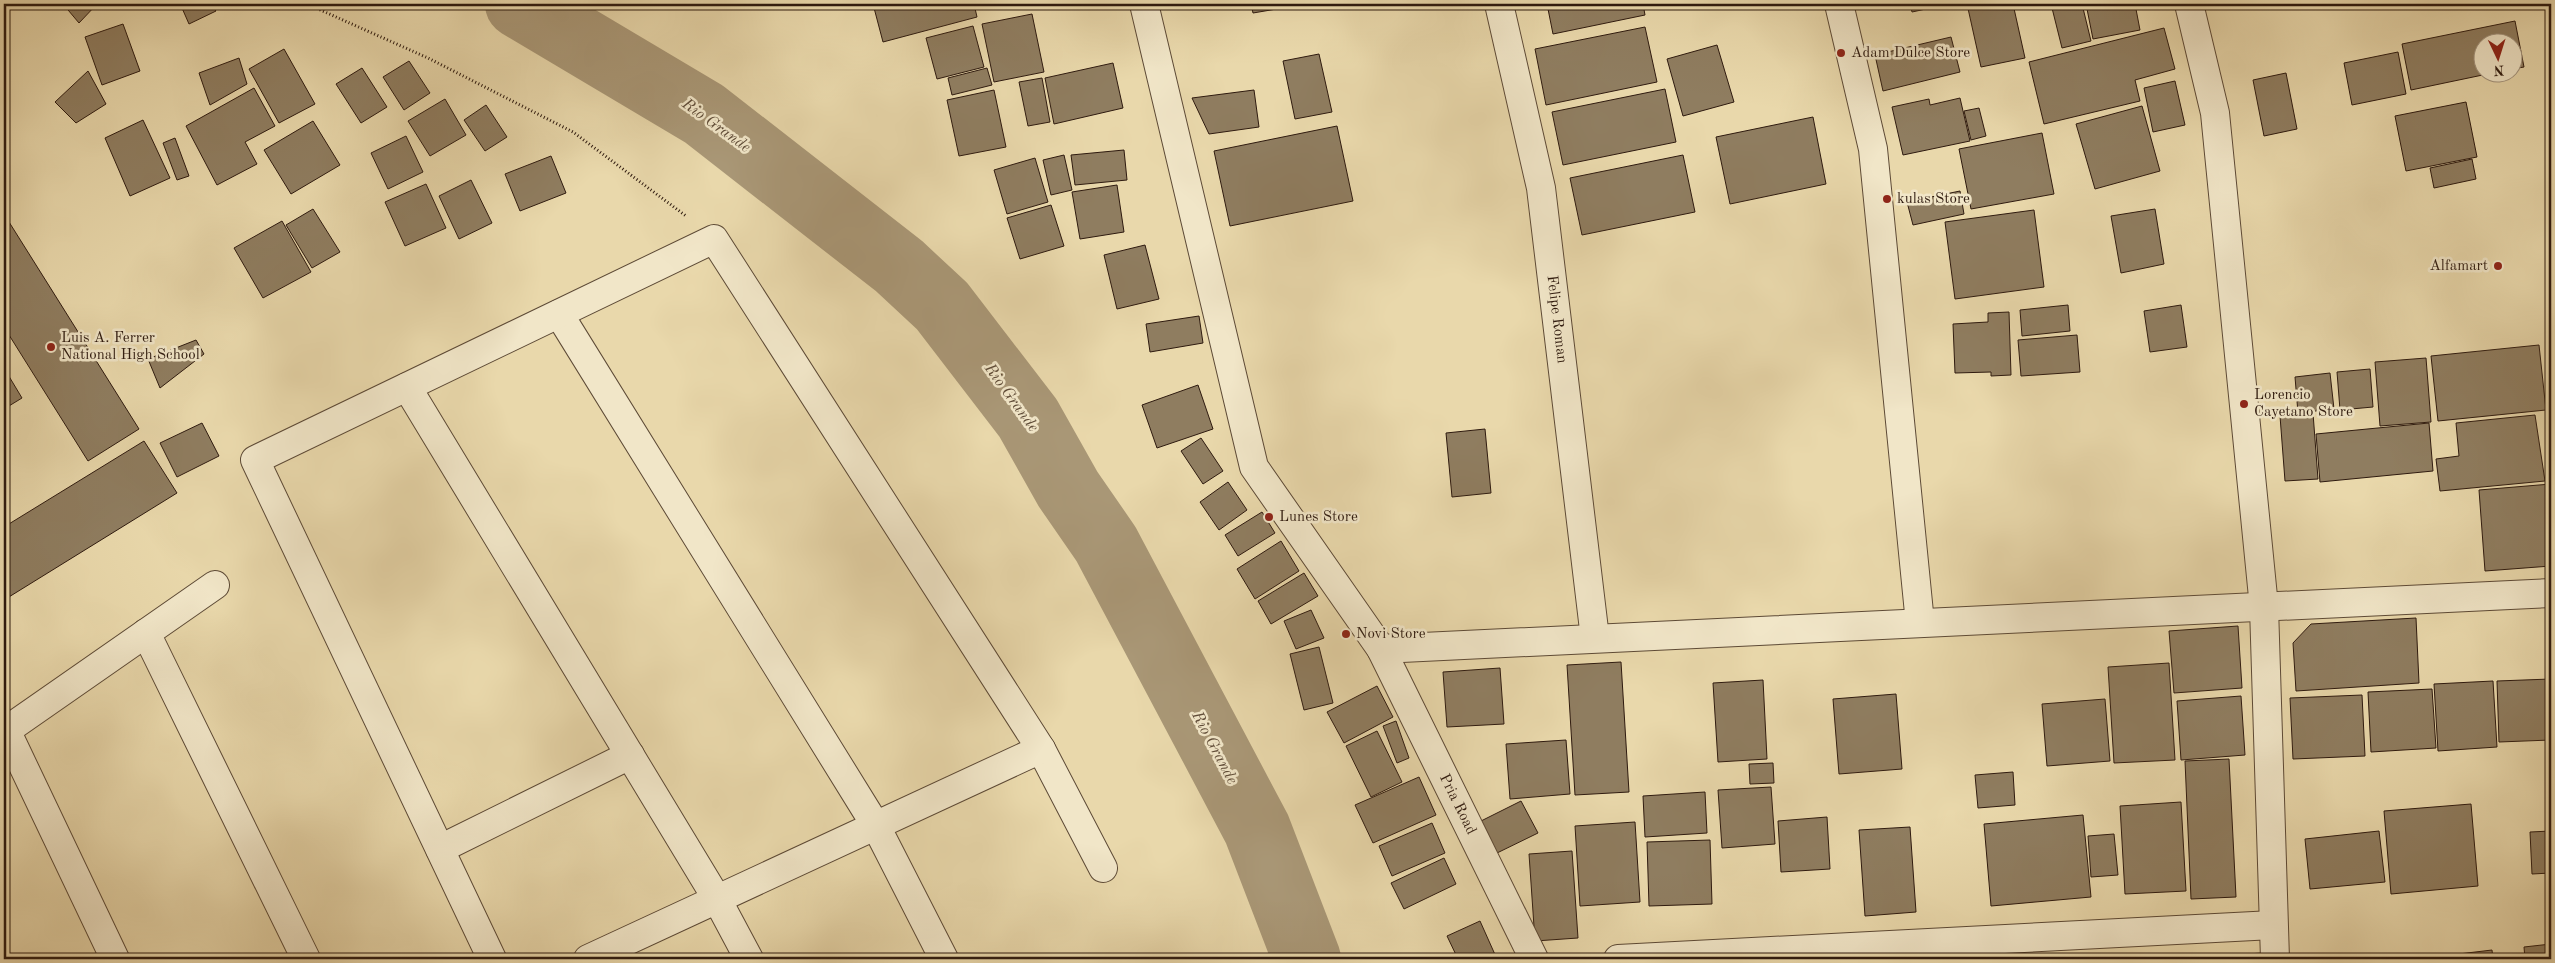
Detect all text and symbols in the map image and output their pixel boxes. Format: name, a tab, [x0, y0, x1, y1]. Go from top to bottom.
north arrow	[2472, 32, 2522, 82]
place label: Adam Dulce Store	[1851, 46, 1970, 61]
marker: Adam Dulce Store	[1835, 47, 1847, 59]
text: N	[2493, 63, 2505, 77]
water label: Rio Grande	[678, 95, 754, 156]
place label: kulas Store	[1897, 192, 1970, 207]
marker: kulas Store	[1881, 193, 1893, 205]
place label: Alfamart	[2429, 259, 2488, 274]
marker: Alfamart	[2492, 260, 2504, 272]
street label: Felipe Roman	[1544, 274, 1569, 364]
place label: Luis A. Ferrer National High School	[61, 331, 200, 363]
marker: Luis A. Ferrer National High School	[45, 341, 57, 353]
water label: Rio Grande	[980, 360, 1041, 436]
place label: Lorencio Cayetano Store	[2254, 388, 2353, 420]
marker: Lorencio Cayetano Store	[2238, 398, 2250, 410]
place label: Lunes Store	[1279, 510, 1358, 525]
marker: Lunes Store	[1263, 511, 1275, 523]
place label: Novi Store	[1356, 627, 1426, 642]
marker: Novi Store	[1340, 628, 1352, 640]
water label: Rio Grande	[1188, 708, 1240, 788]
street label: Pria Road	[1436, 772, 1479, 837]

